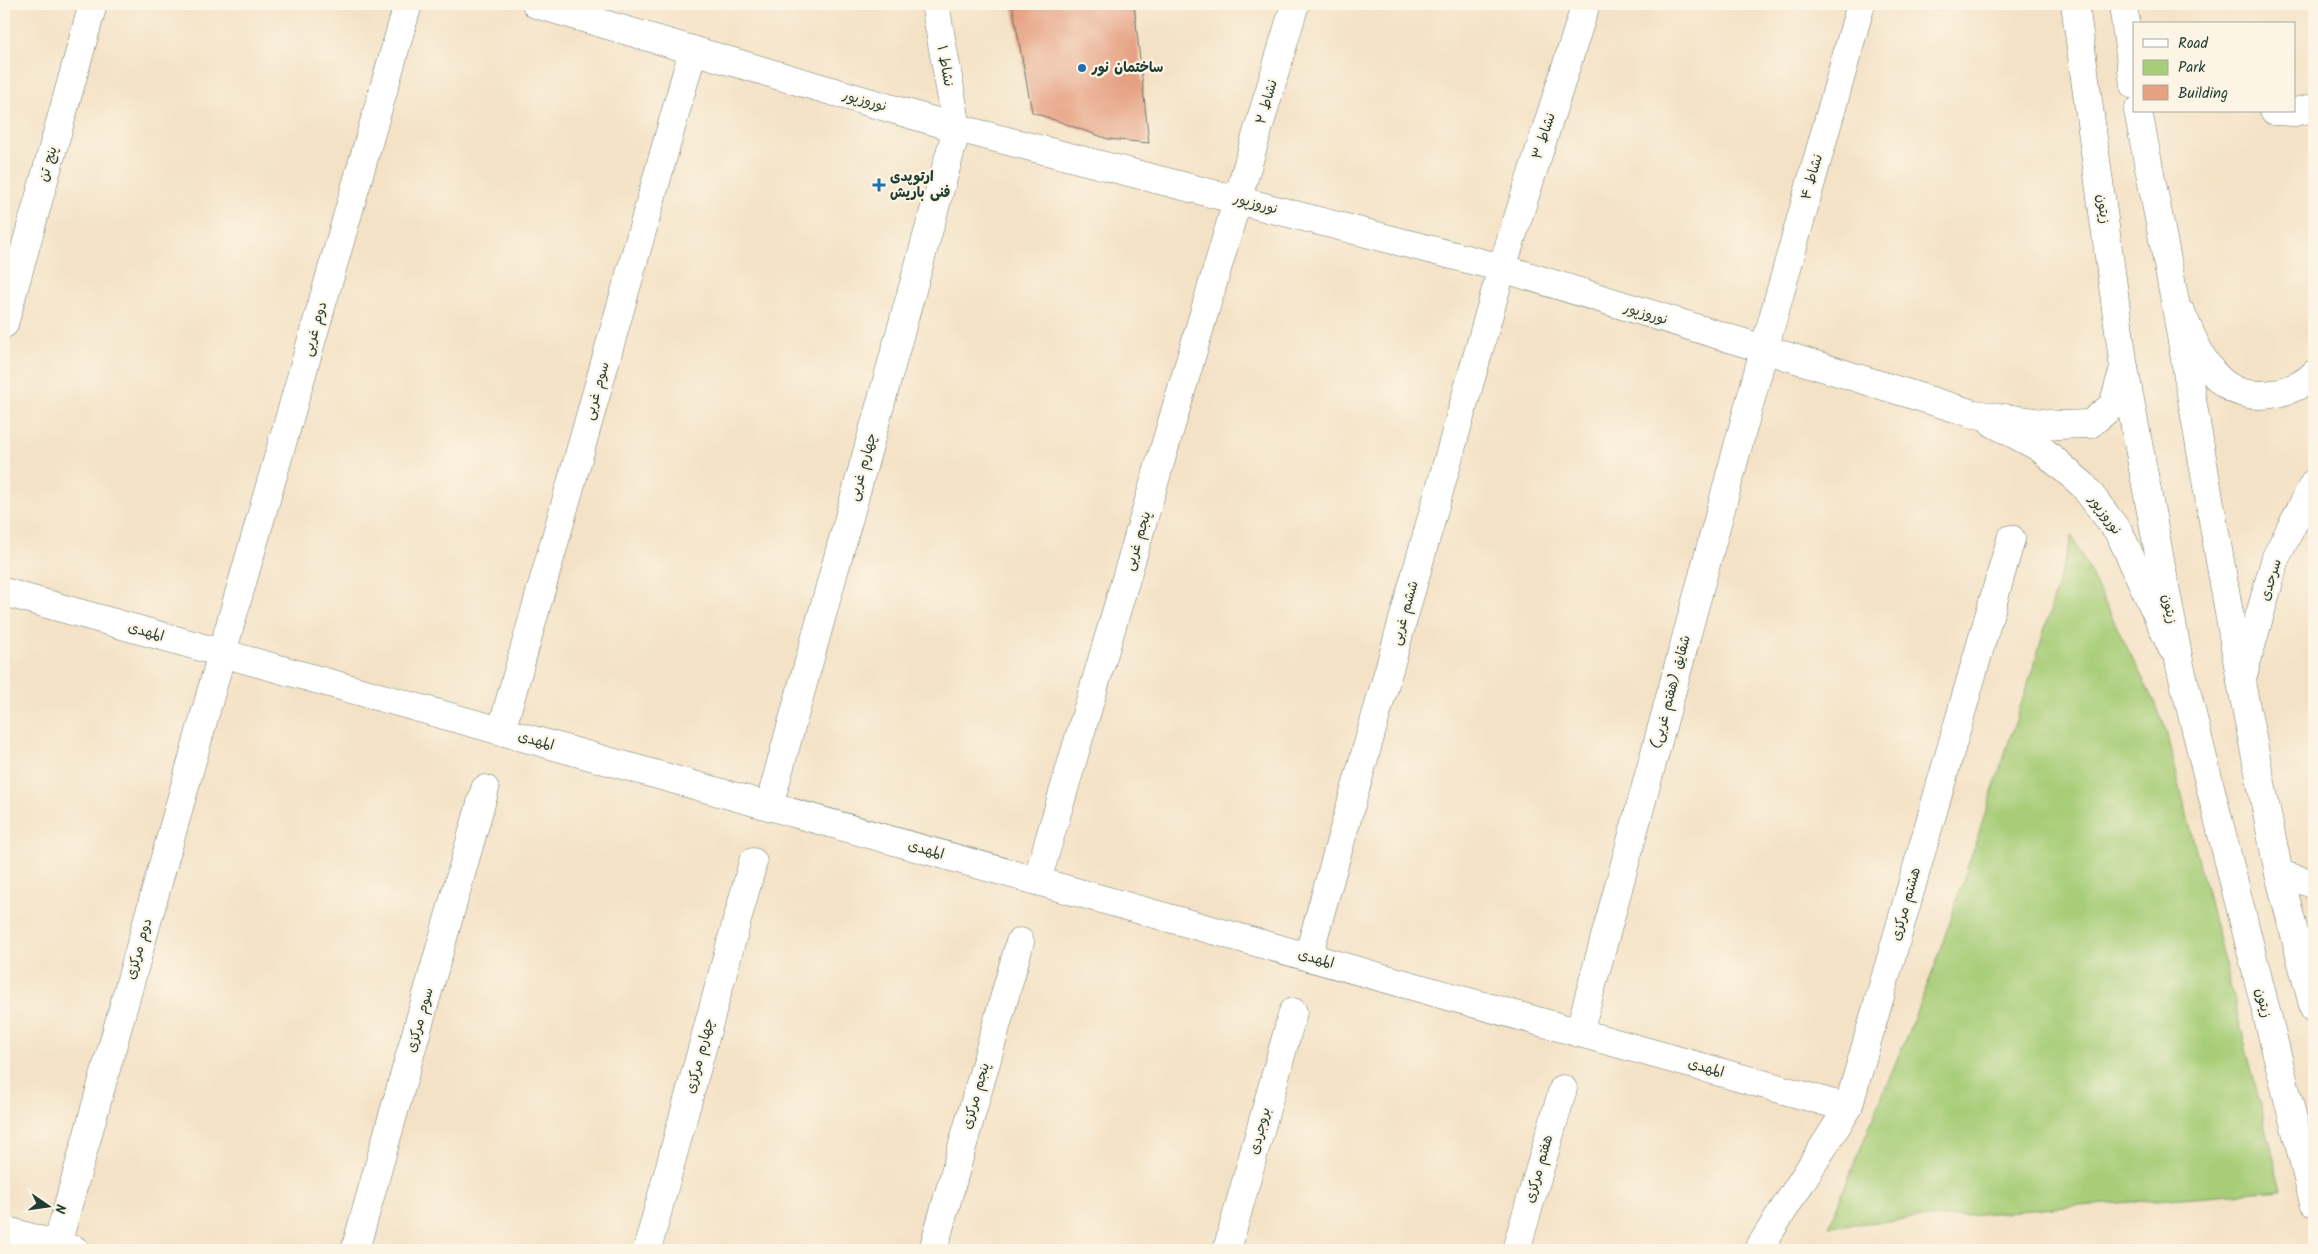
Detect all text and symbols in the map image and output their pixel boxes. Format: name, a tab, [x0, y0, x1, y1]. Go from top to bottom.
legend	[2133, 22, 2296, 112]
text: Road	[2178, 32, 2209, 56]
street label: نشاط ۱	[931, 44, 959, 88]
text: Park	[2178, 56, 2206, 80]
place label: ساختمان نور	[1091, 57, 1163, 79]
marker: ساختمان نور	[1076, 62, 1088, 74]
street label: نشاط ۲	[1250, 77, 1284, 127]
text: Building	[2178, 82, 2228, 106]
street label: نوروزپور	[839, 84, 890, 118]
street label: نشاط ۳	[1526, 110, 1562, 162]
street label: پنج تن	[32, 144, 64, 184]
street label: نشاط ۴	[1795, 152, 1829, 202]
place label: ارتوپدی فنی باریش	[890, 166, 950, 204]
marker: ارتوپدی فنی باریش	[872, 178, 886, 192]
street label: نوروزپور	[1230, 187, 1281, 221]
street label: زیتون	[2090, 193, 2116, 225]
street label: نوروزپور	[1620, 297, 1671, 331]
street label: دوم غربی	[297, 299, 333, 359]
street label: سوم غربی	[578, 359, 616, 423]
street label: چهارم غربی	[843, 430, 883, 504]
street label: نوروزپور	[2082, 489, 2127, 540]
street label: پنجم غربی	[1119, 508, 1157, 574]
street label: سرحدی	[2254, 556, 2288, 604]
street label: ششم غربی	[1385, 578, 1425, 648]
street label: زیتون	[2155, 592, 2183, 626]
street label: المهدی	[125, 616, 167, 648]
street label: شقایق (هفتم غربی)	[1645, 633, 1697, 751]
street label: المهدی	[515, 725, 557, 757]
street label: المهدی	[905, 834, 947, 866]
street label: هشتم مرکزی	[1885, 865, 1927, 943]
street label: دوم مرکزی	[120, 916, 158, 982]
street label: المهدی	[1295, 943, 1337, 975]
street label: سوم مرکزی	[400, 985, 440, 1055]
street label: زیتون	[2249, 986, 2277, 1020]
street label: چهارم مرکزی	[679, 1016, 721, 1096]
street label: المهدی	[1685, 1052, 1727, 1084]
street label: پنجم مرکزی	[956, 1060, 996, 1132]
street label: بروجردی	[1243, 1105, 1277, 1157]
street label: هفتم مرکزی	[1519, 1132, 1559, 1206]
north arrow	[22, 1182, 72, 1232]
text: N	[48, 1202, 71, 1216]

